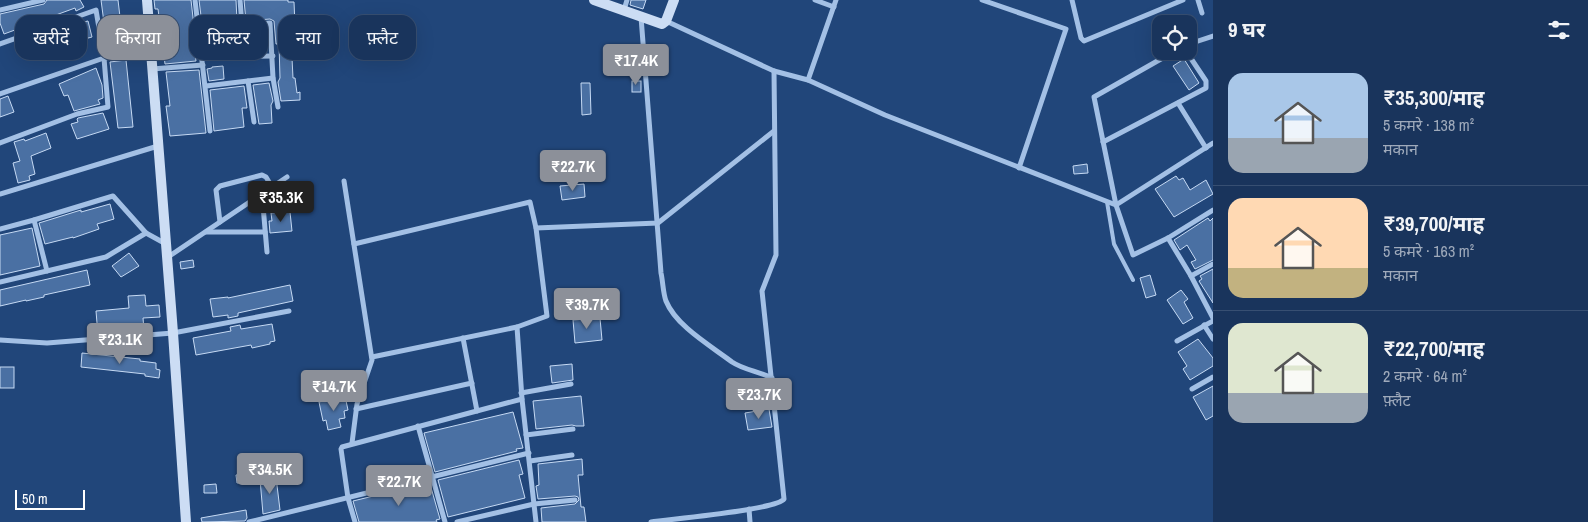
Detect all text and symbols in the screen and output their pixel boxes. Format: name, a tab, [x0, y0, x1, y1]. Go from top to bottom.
chip: खरीदें	[15, 15, 87, 60]
chip: किराया	[97, 15, 179, 60]
chip: फ़िल्टर	[189, 15, 268, 60]
chip: नया	[278, 15, 339, 60]
chip: फ़्लैट	[349, 15, 416, 60]
map controls	[1152, 15, 1197, 60]
button: locate	[1152, 15, 1197, 60]
text: 9 घर	[1228, 15, 1265, 44]
icon: filters	[1545, 16, 1573, 44]
pin: ₹17.4K	[595, 44, 677, 86]
text: ₹17.4K	[614, 49, 658, 71]
text: ₹35,300/माह	[1383, 83, 1484, 112]
icon: home	[1268, 93, 1328, 153]
text: 5 कमरे · 138 m²	[1383, 114, 1474, 136]
text: मकान	[1383, 138, 1418, 160]
pin: ₹22.7K	[532, 150, 614, 192]
text: ₹22.7K	[551, 155, 595, 177]
pin: ₹35.3K	[240, 180, 322, 223]
text: ₹35.3K	[259, 186, 303, 208]
text: ₹39,700/माह	[1383, 209, 1484, 238]
icon: home	[1268, 218, 1328, 278]
text: 5 कमरे · 163 m²	[1383, 240, 1474, 262]
text: मकान	[1383, 264, 1418, 286]
pin: ₹39.7K	[546, 288, 628, 330]
text: ₹39.7K	[565, 293, 609, 315]
pin: ₹23.1K	[79, 322, 161, 365]
text: ₹23.1K	[98, 328, 142, 350]
text: ₹22,700/माह	[1383, 334, 1484, 363]
icon: home	[1268, 343, 1328, 403]
text: 2 कमरे · 64 m²	[1383, 365, 1467, 387]
pin: ₹14.7K	[293, 370, 375, 412]
text: ₹14.7K	[312, 375, 356, 397]
pin: ₹23.7K	[718, 378, 800, 420]
text: ₹23.7K	[737, 383, 781, 405]
text: फ़्लैट	[1383, 389, 1411, 411]
pin: ₹34.5K	[229, 452, 311, 495]
text: ₹34.5K	[248, 458, 292, 480]
pin: ₹22.7K	[358, 464, 440, 507]
text: ₹22.7K	[377, 470, 421, 492]
scale bar	[15, 487, 85, 510]
text: 50 m	[22, 490, 48, 508]

